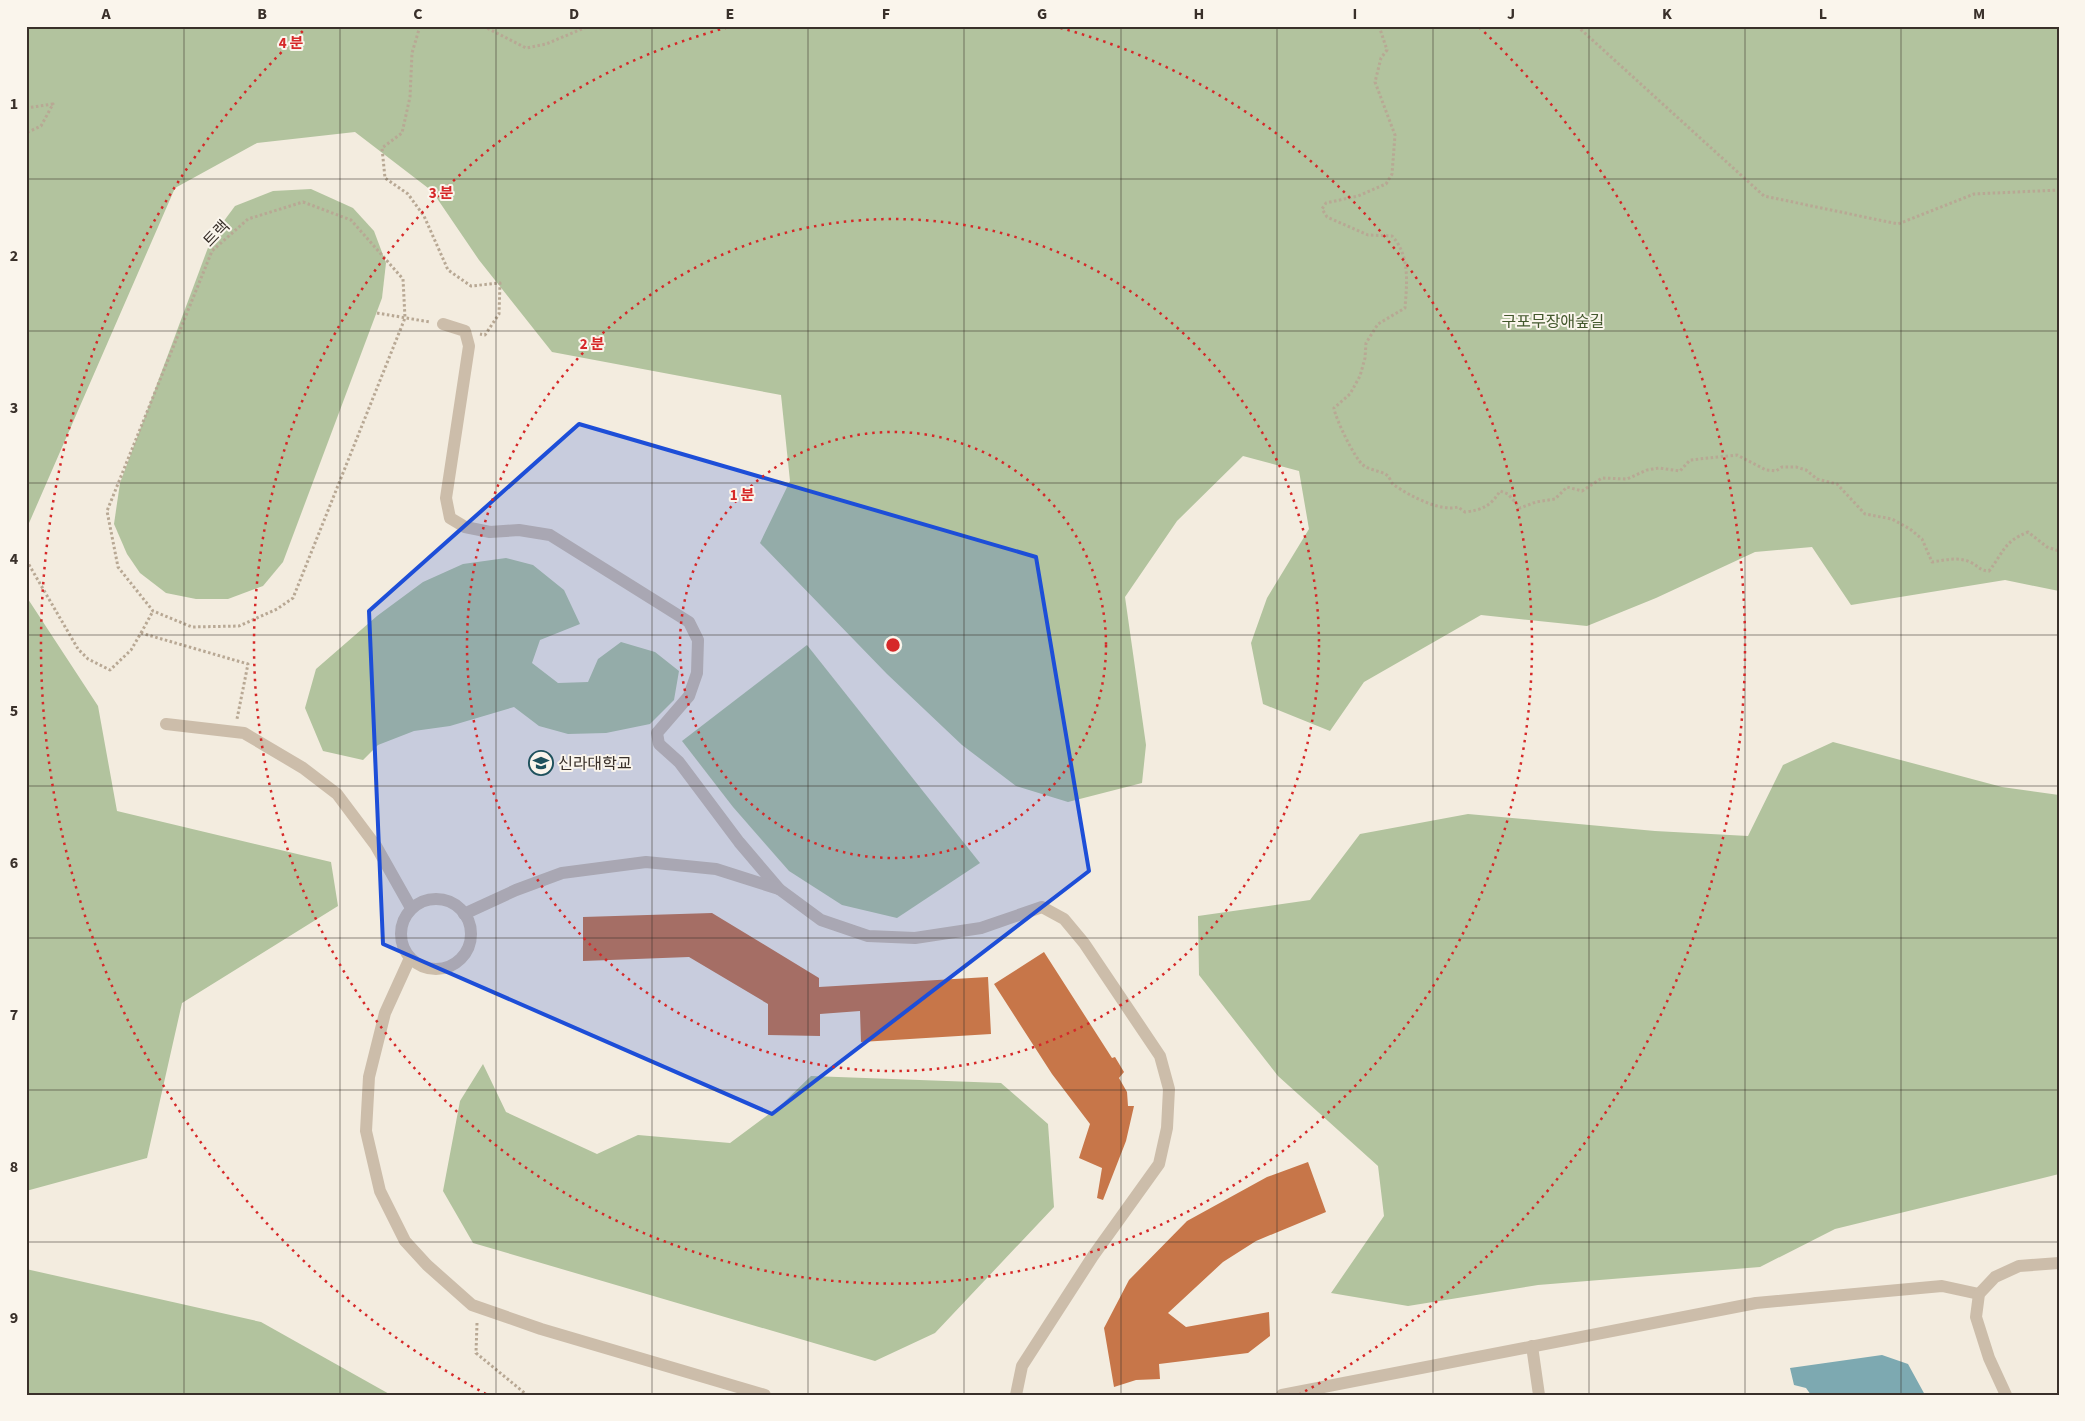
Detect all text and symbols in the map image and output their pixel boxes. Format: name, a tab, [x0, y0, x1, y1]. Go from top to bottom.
text: A	[100, 3, 111, 25]
text: B	[257, 3, 267, 25]
text: C	[413, 3, 423, 25]
text: D	[569, 3, 579, 25]
text: E	[726, 3, 734, 25]
text: F	[882, 3, 890, 25]
text: G	[1037, 3, 1047, 25]
text: H	[1194, 3, 1204, 25]
text: I	[1353, 3, 1357, 25]
text: J	[1507, 3, 1515, 25]
text: K	[1662, 3, 1672, 25]
text: L	[1819, 3, 1827, 25]
text: M	[1973, 3, 1985, 25]
text: 4 분	[279, 33, 304, 54]
text: 1	[10, 93, 18, 115]
text: 3 분	[429, 183, 454, 204]
street label: 트랙	[199, 215, 235, 252]
text: 2	[10, 245, 18, 267]
park label: 구포무장애숲길	[1501, 311, 1605, 333]
text: 2 분	[580, 334, 605, 355]
text: 3	[10, 397, 18, 419]
text: 1 분	[730, 485, 755, 506]
text: 4	[10, 548, 19, 570]
centre of rings	[884, 636, 902, 654]
text: 5	[10, 700, 18, 722]
school or university icon: 신라대학교	[528, 750, 554, 776]
place label: 신라대학교	[558, 753, 632, 775]
text: 6	[10, 852, 18, 874]
text: 7	[10, 1004, 18, 1026]
text: 8	[10, 1156, 18, 1178]
text: 9	[10, 1307, 18, 1329]

